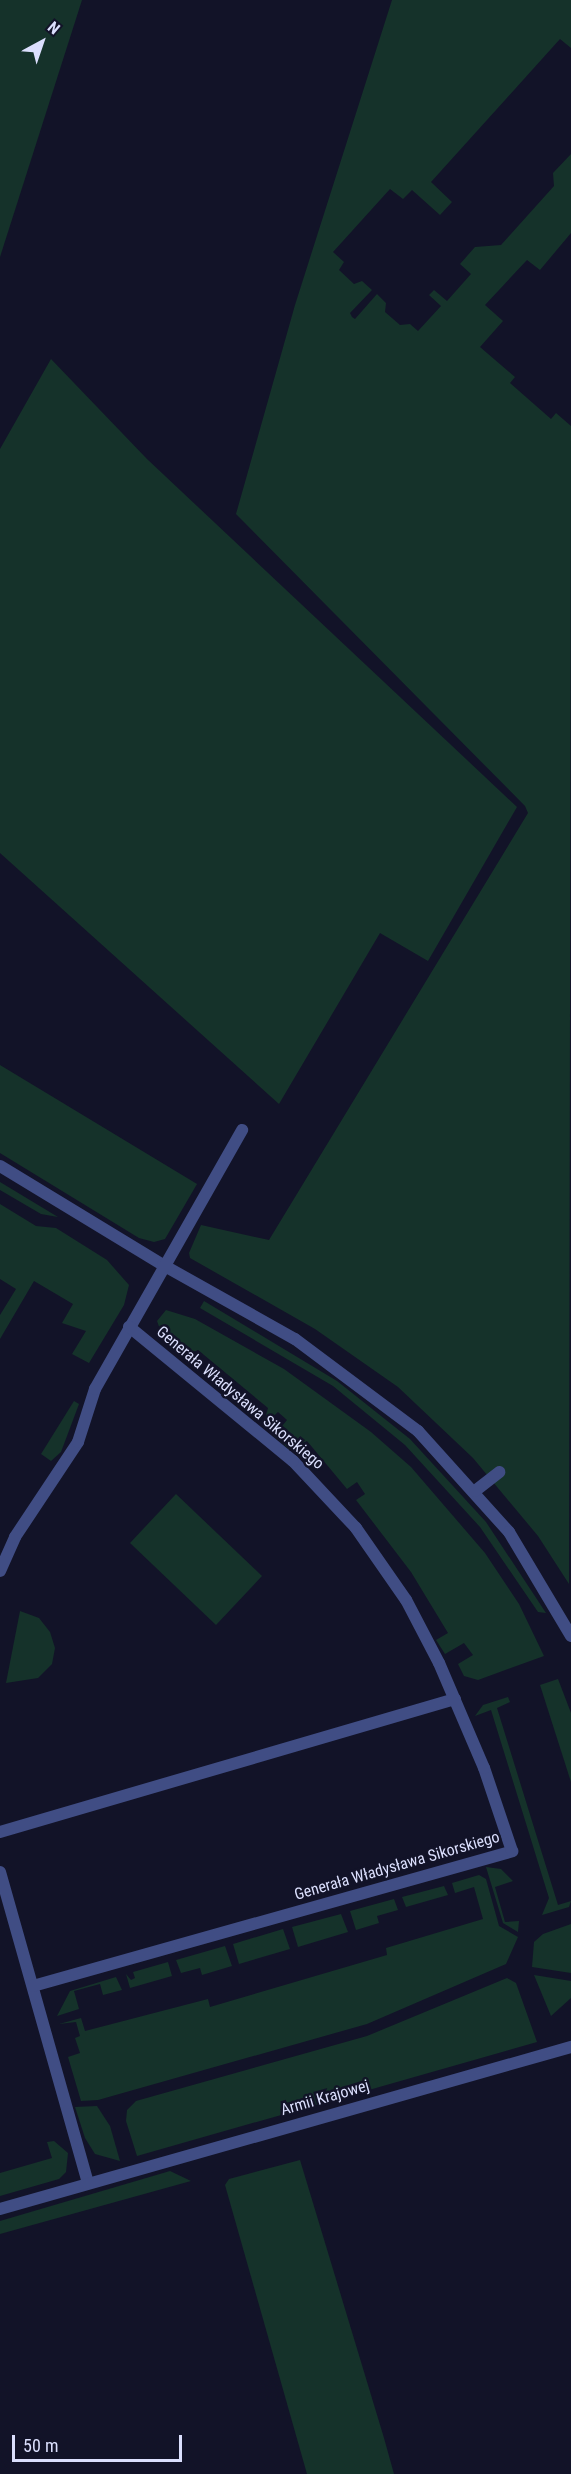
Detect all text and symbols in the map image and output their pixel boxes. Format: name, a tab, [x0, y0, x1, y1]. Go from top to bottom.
north arrow	[12, 12, 72, 72]
text: N	[44, 17, 64, 38]
street label: Generała Władysława Sikorskiego	[152, 1322, 328, 1474]
street label: Generała Władysława Sikorskiego	[292, 1827, 502, 1905]
street label: Armii Krajowej	[279, 2076, 371, 2120]
scale bar	[15, 2423, 184, 2461]
text: 50 m	[23, 2435, 58, 2456]

